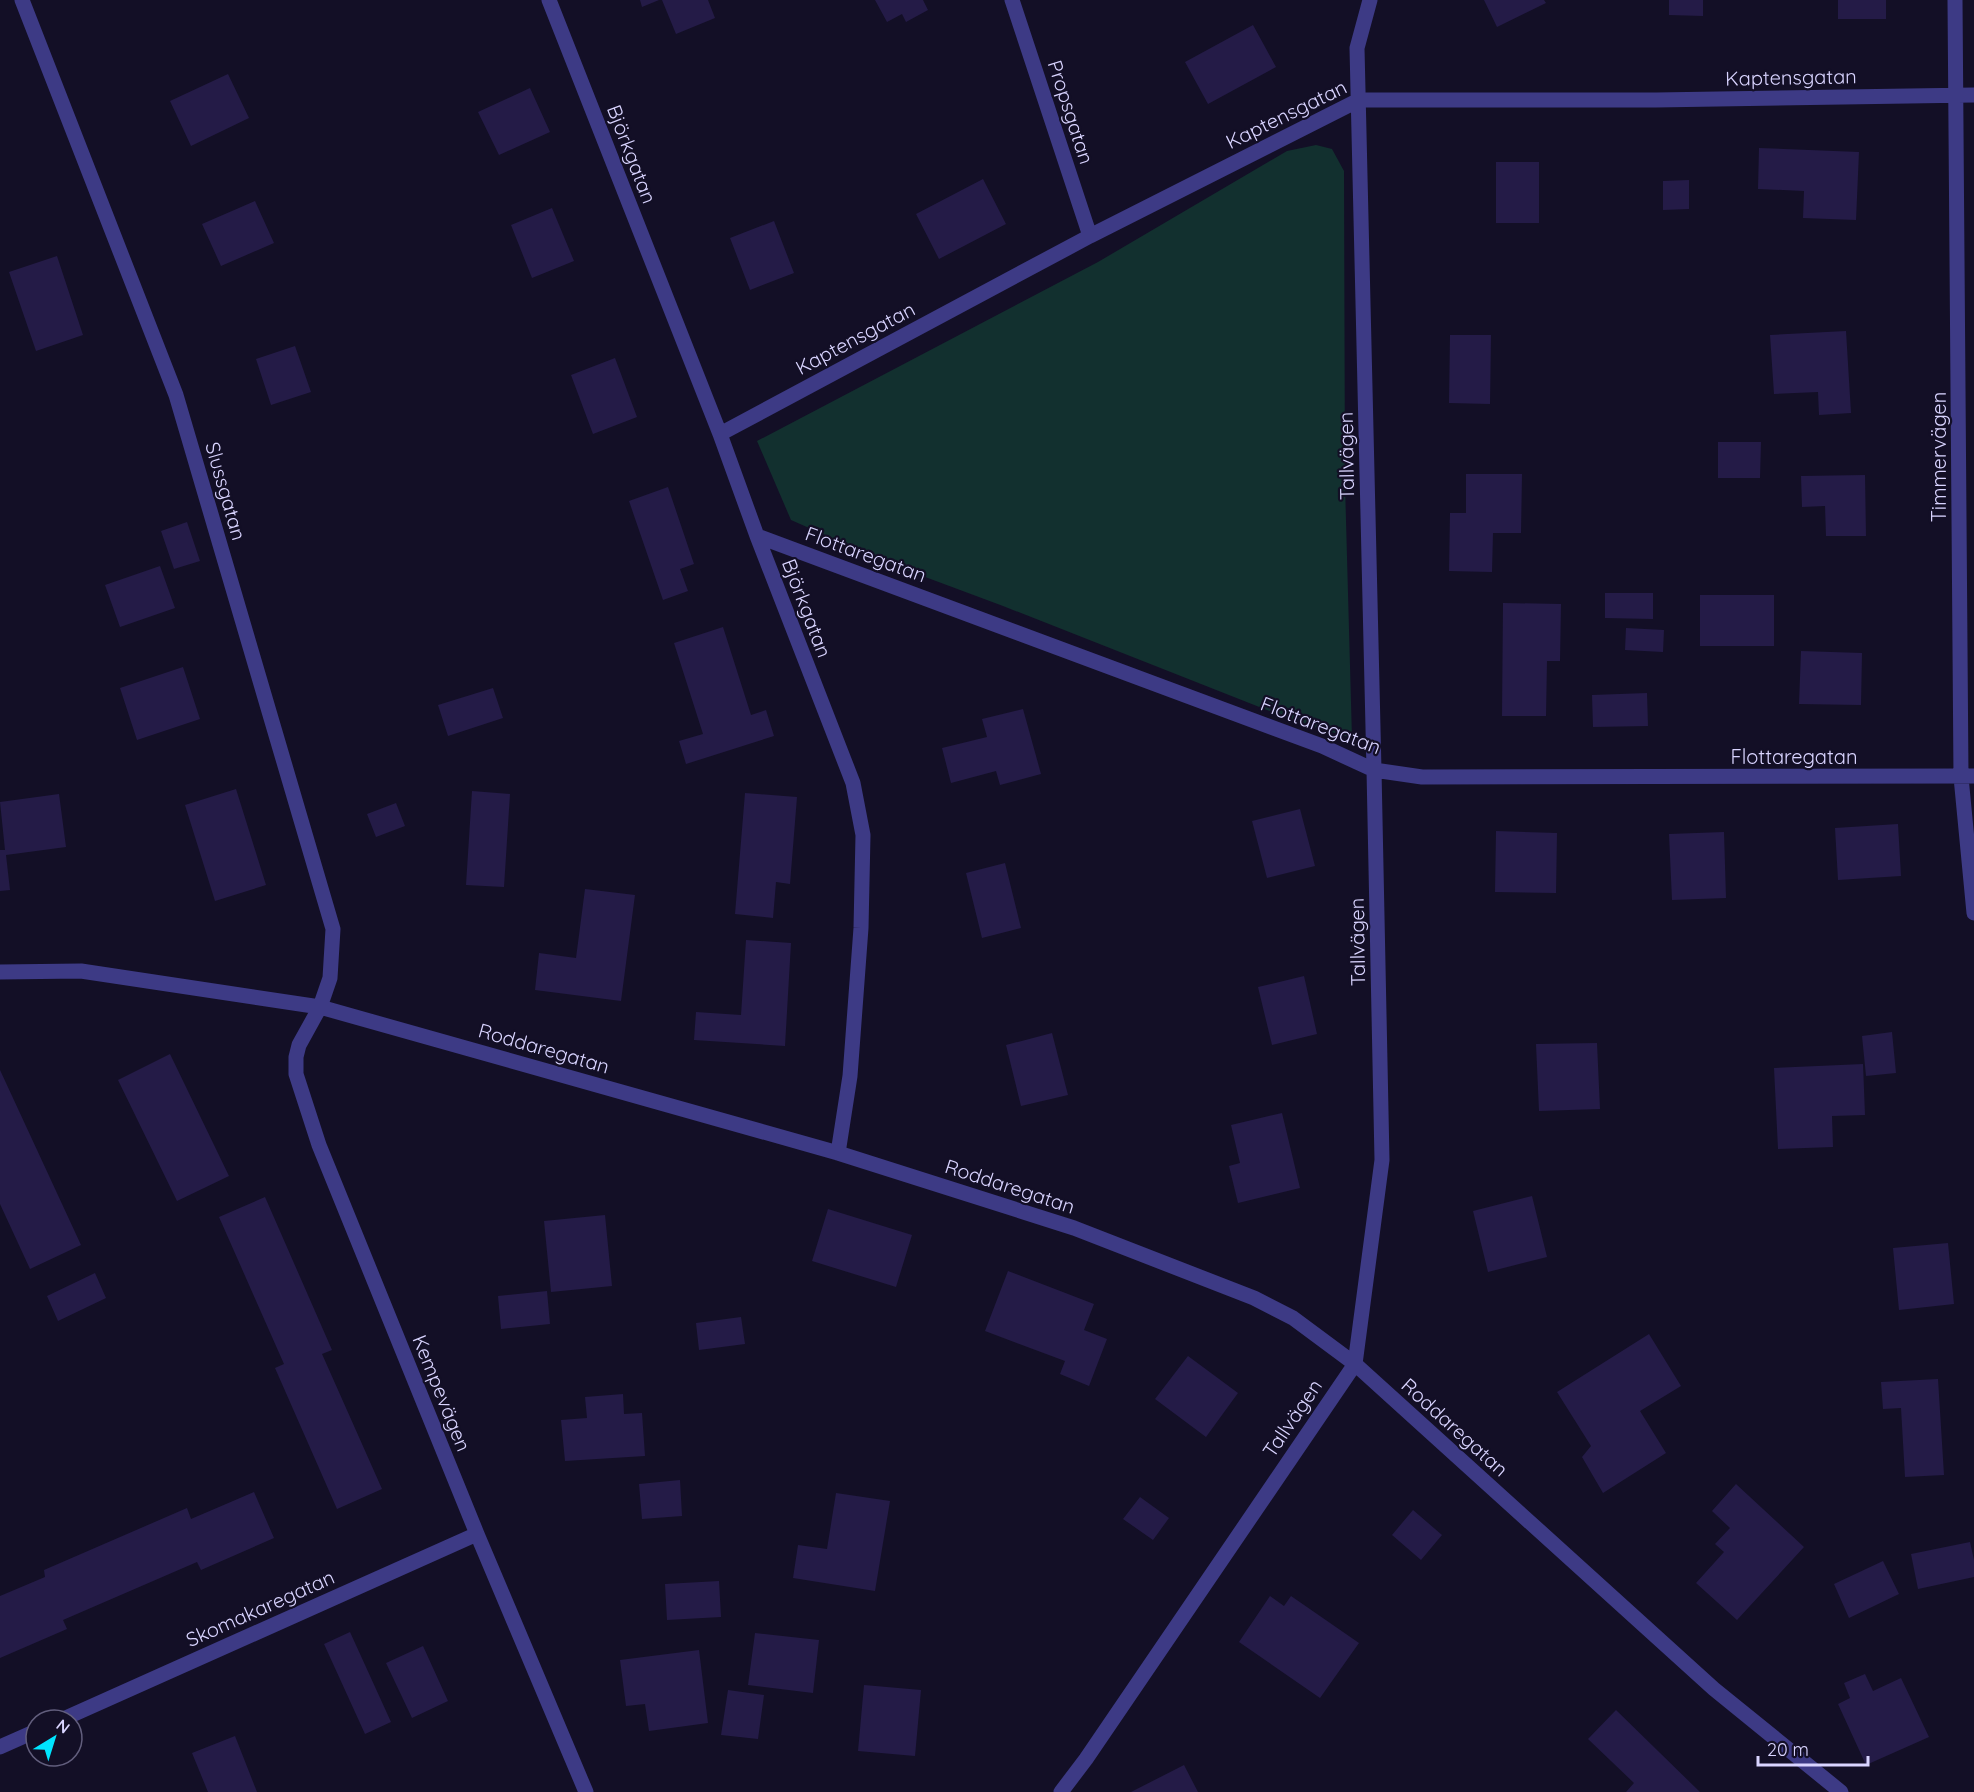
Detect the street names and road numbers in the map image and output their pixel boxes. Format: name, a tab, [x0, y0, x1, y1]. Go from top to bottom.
street label: Propsgatan	[1042, 57, 1100, 167]
street label: Kaptensgatan	[1725, 63, 1857, 91]
street label: Kaptensgatan	[1221, 74, 1351, 154]
street label: Björkgatan	[602, 101, 662, 207]
street label: Kaptensgatan	[791, 296, 919, 380]
street label: Timmervägen	[1926, 392, 1951, 522]
street label: Tallvägen	[1333, 412, 1359, 500]
street label: Slussgatan	[200, 439, 252, 543]
street label: Flottaregatan	[802, 521, 930, 587]
street label: Björkgatan	[777, 555, 837, 661]
street label: Flottaregatan	[1257, 691, 1385, 759]
street label: Flottaregatan	[1731, 744, 1857, 769]
street label: Tallvägen	[1344, 898, 1370, 986]
street label: Roddaregatan	[476, 1017, 612, 1079]
street label: Roddaregatan	[942, 1153, 1078, 1219]
street label: Kempevägen	[407, 1331, 477, 1455]
street label: Roddaregatan	[1396, 1372, 1514, 1482]
street label: Tallvägen	[1257, 1374, 1327, 1462]
street label: Skomakaregatan	[182, 1564, 338, 1652]

